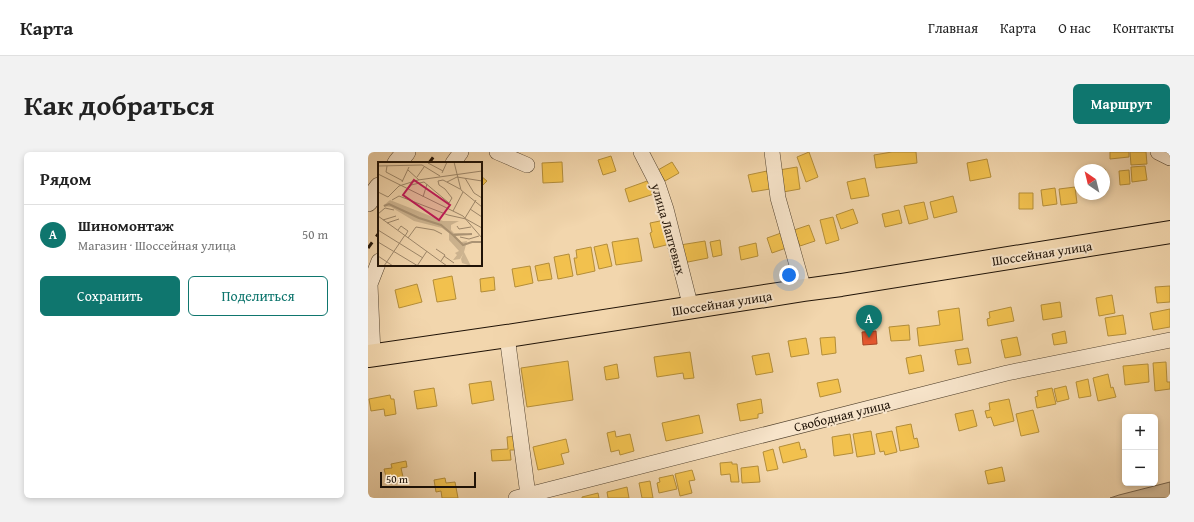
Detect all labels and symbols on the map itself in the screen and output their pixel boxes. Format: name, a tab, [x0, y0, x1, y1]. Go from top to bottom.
inset map	[378, 162, 482, 266]
north arrow	[1074, 164, 1110, 200]
street label: улица Лаптевых	[646, 180, 691, 277]
street label: Шоссейная улица	[991, 236, 1094, 271]
your location	[779, 265, 799, 285]
street label: Шоссейная улица	[671, 286, 774, 321]
pin: A	[856, 305, 882, 338]
street label: Свободная улица	[792, 394, 893, 437]
scale bar	[380, 470, 476, 489]

